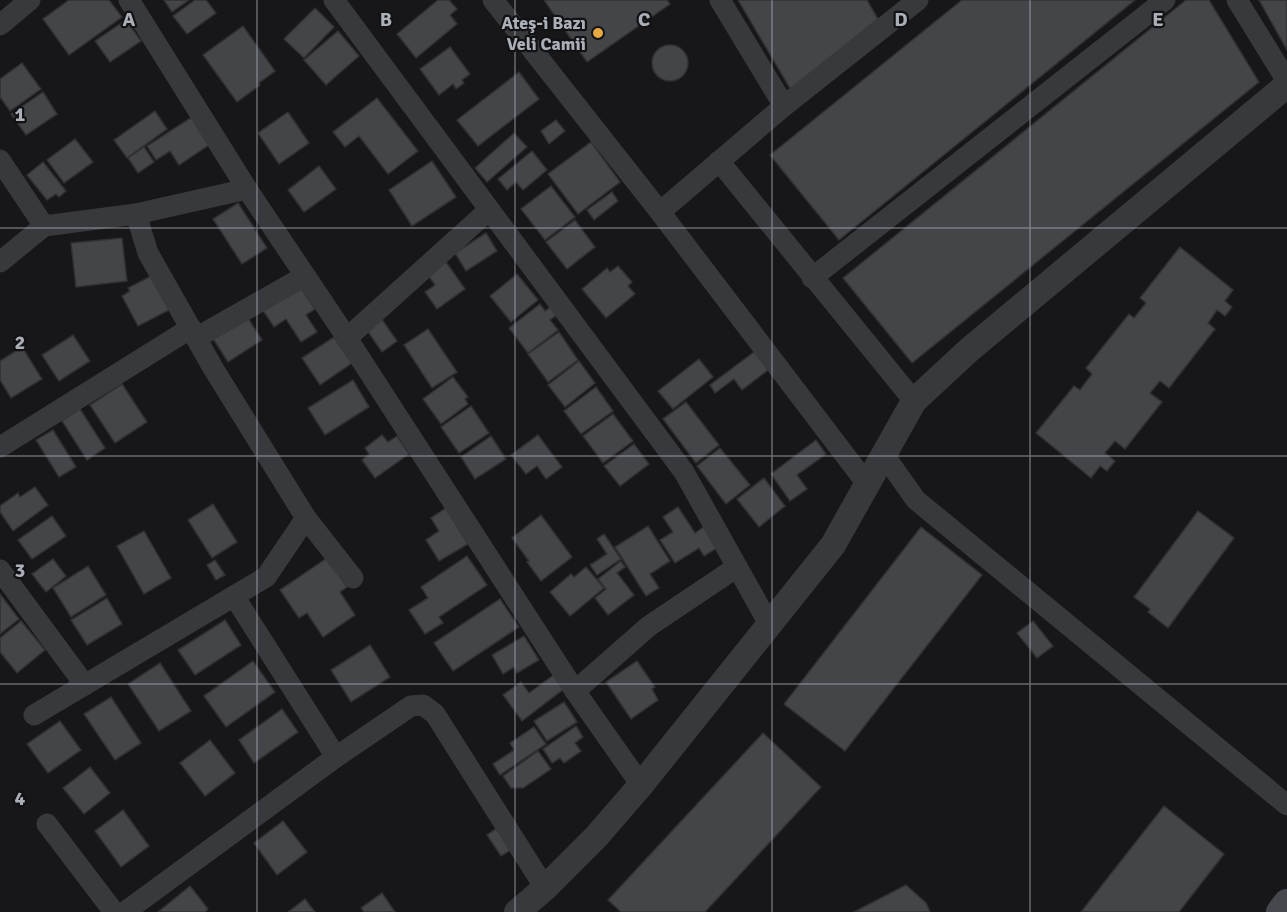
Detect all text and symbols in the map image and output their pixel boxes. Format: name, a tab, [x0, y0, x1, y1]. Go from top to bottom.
text: A	[123, 7, 136, 32]
text: B	[380, 7, 392, 32]
text: C	[638, 7, 650, 32]
text: D	[894, 7, 908, 32]
text: E	[1152, 7, 1164, 32]
place label: Ateş-i Bazı Veli Camii	[502, 12, 586, 55]
marker: Ateş-i Bazı Veli Camii	[591, 26, 605, 40]
text: 1	[15, 102, 26, 127]
text: 2	[15, 330, 25, 355]
text: 3	[15, 558, 25, 583]
text: 4	[15, 786, 26, 811]

